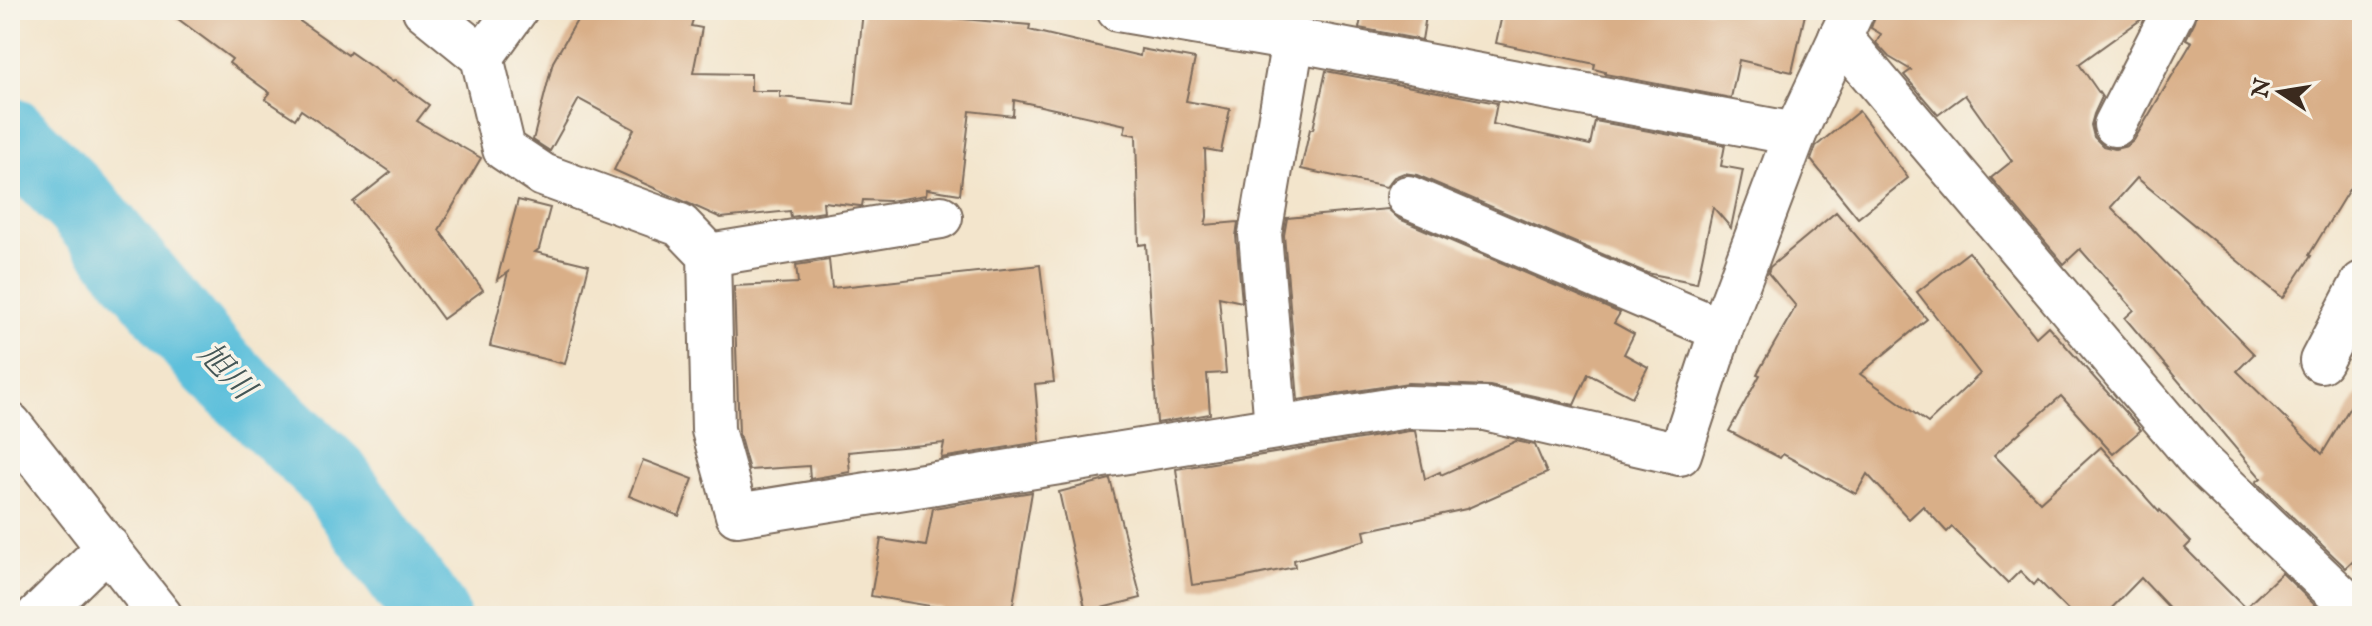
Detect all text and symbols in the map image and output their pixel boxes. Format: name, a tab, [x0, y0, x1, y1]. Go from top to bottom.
north arrow	[2240, 52, 2320, 132]
text: N	[2247, 76, 2278, 101]
water label: 旭川	[188, 335, 264, 411]

